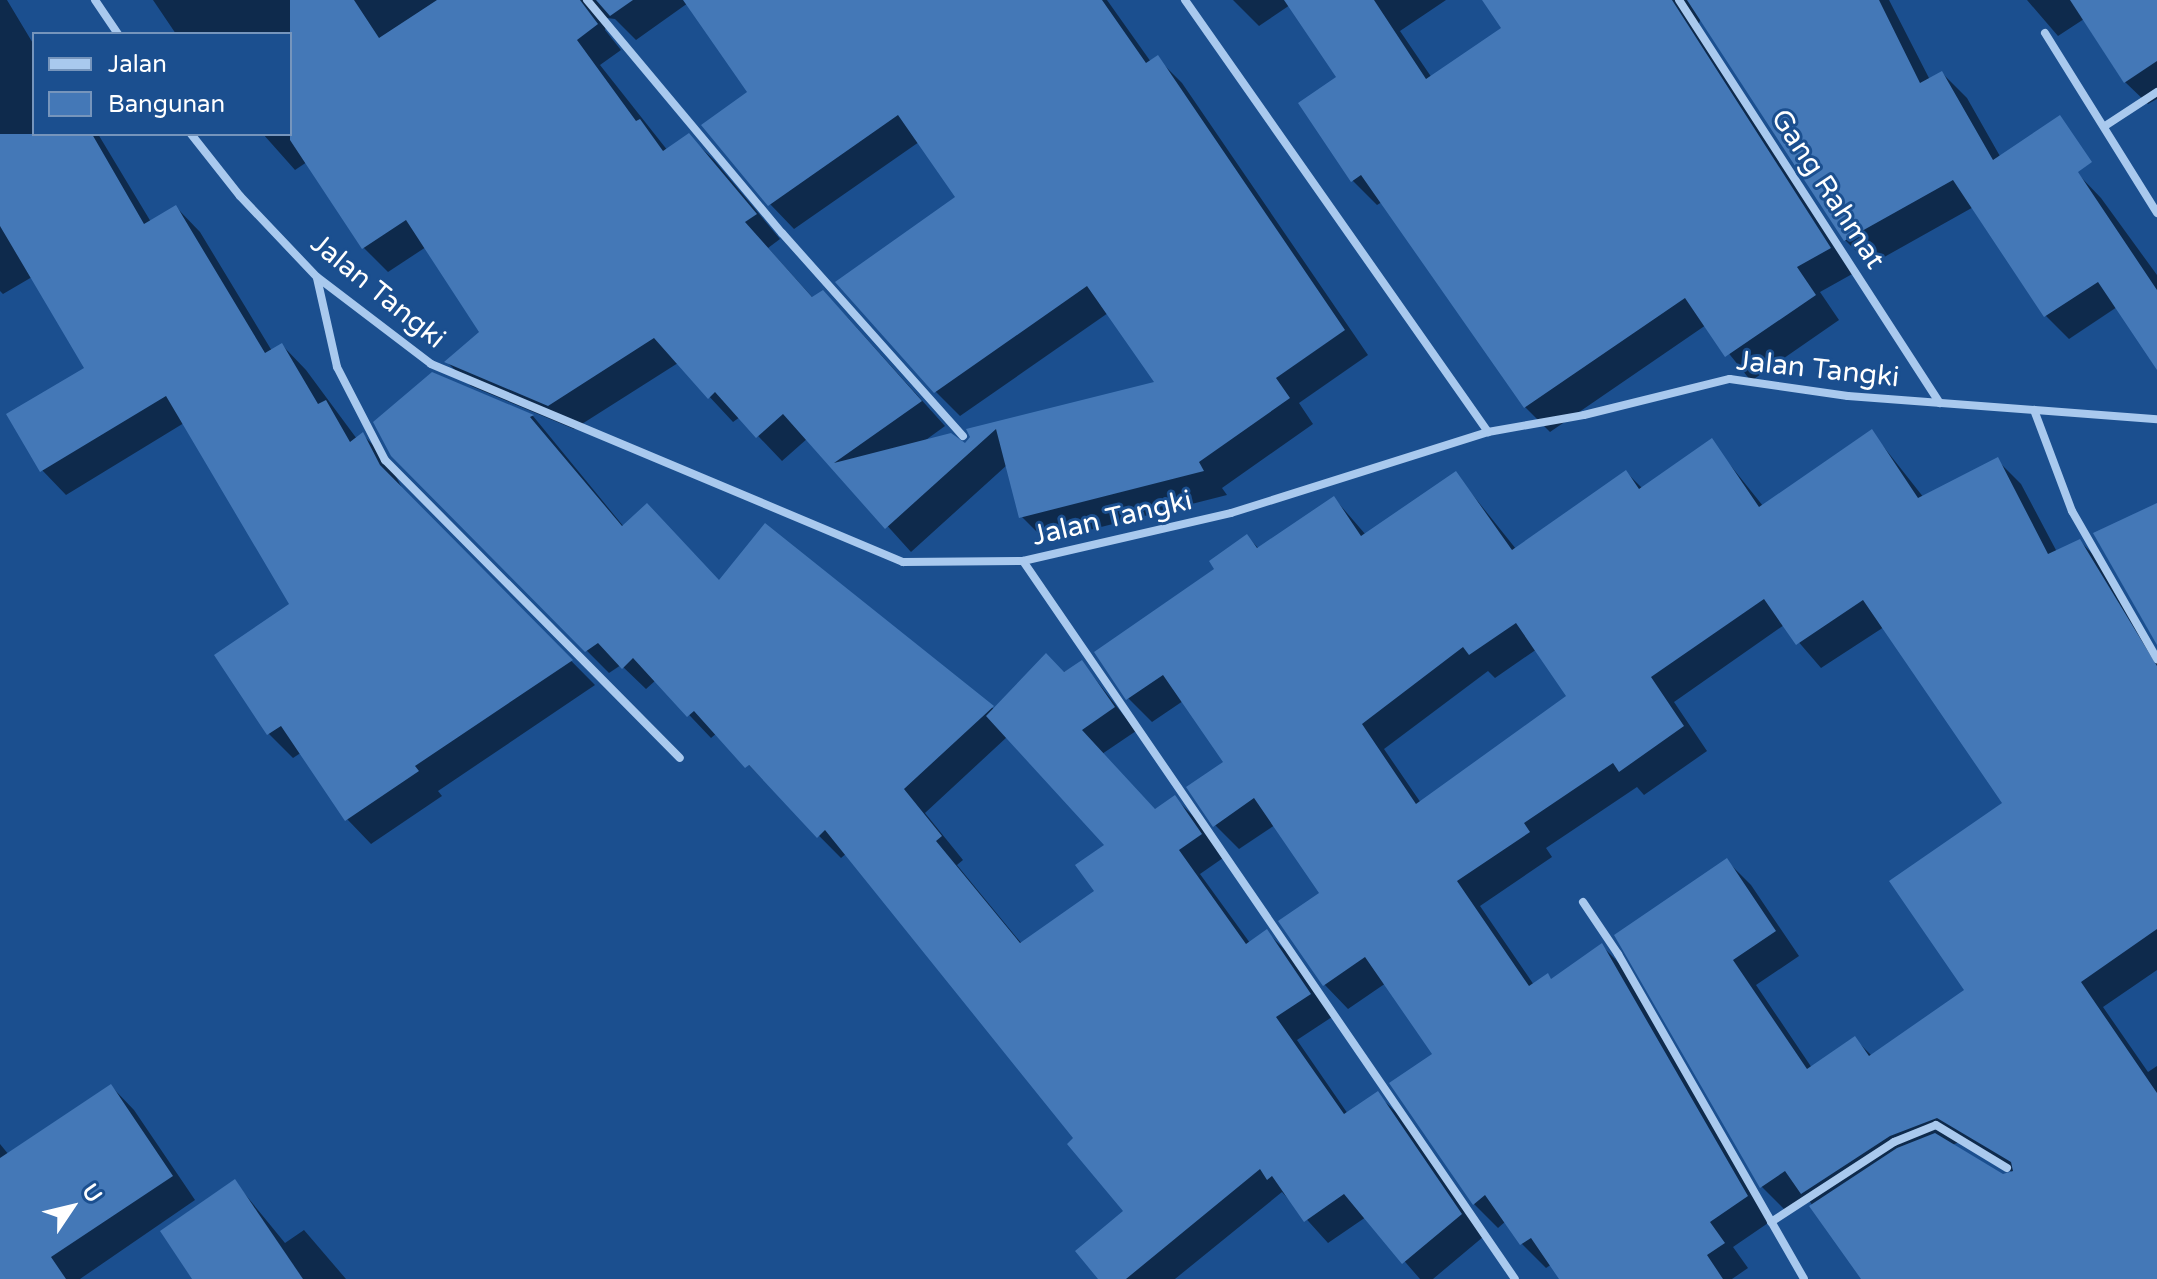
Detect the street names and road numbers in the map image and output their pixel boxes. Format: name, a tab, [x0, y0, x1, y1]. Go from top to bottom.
street label: Gang Rahmat	[1764, 103, 1892, 275]
street label: Jalan Tangki	[304, 227, 452, 355]
street label: Jalan Tangki	[1735, 344, 1901, 394]
street label: Jalan Tangki	[1029, 483, 1195, 553]

